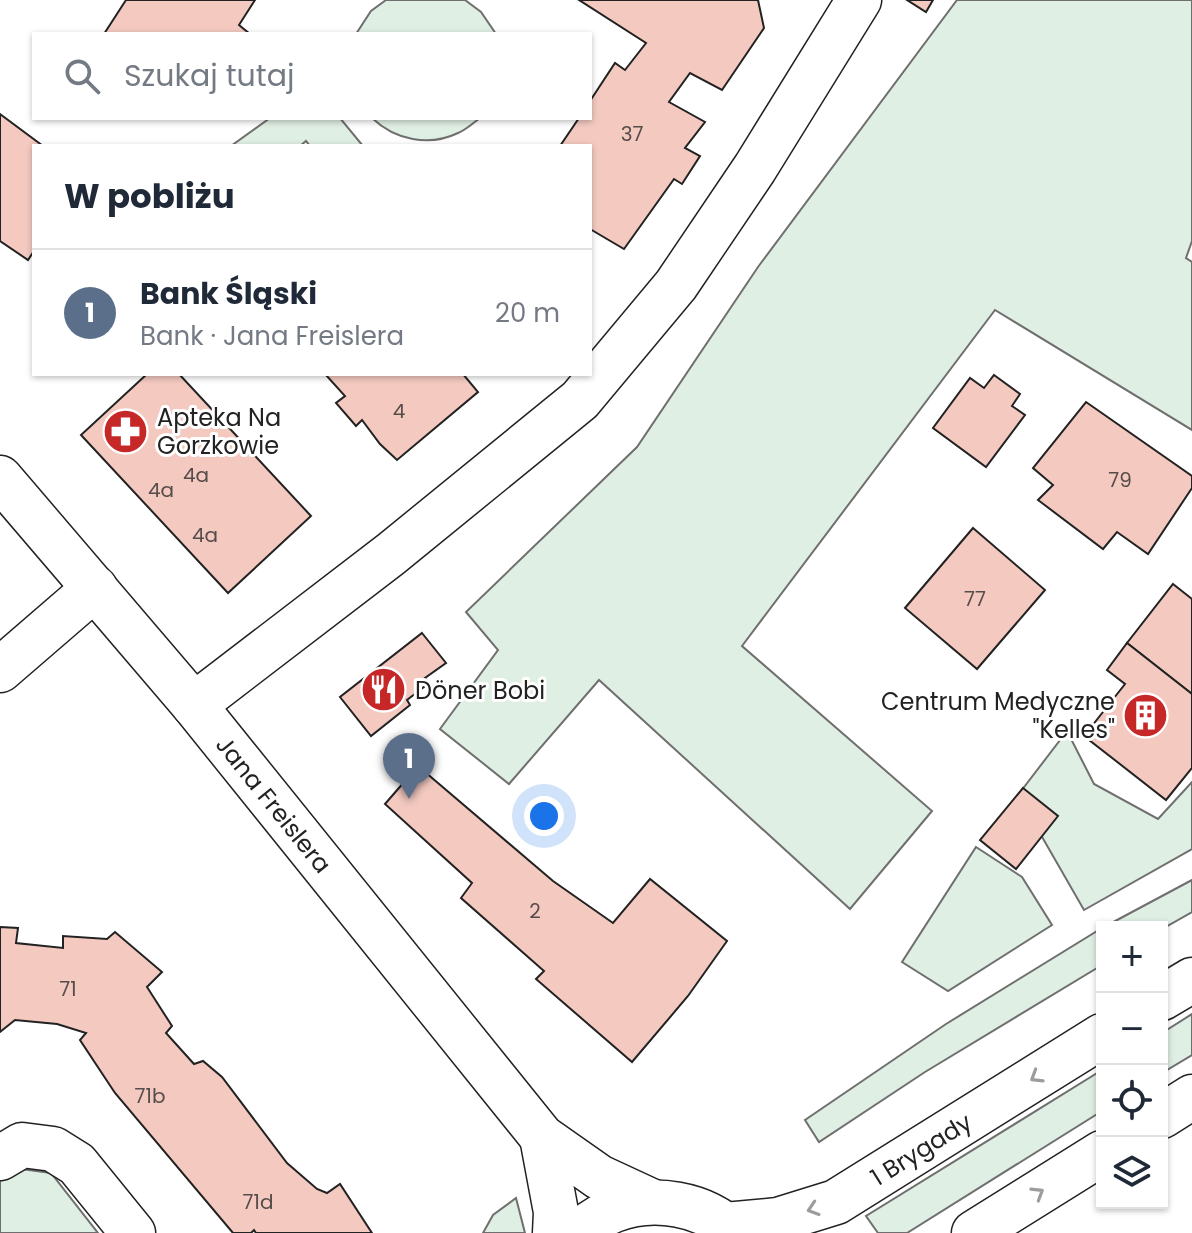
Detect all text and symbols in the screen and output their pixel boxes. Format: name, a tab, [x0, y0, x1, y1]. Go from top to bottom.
search box	[32, 32, 592, 120]
icon: search	[60, 54, 104, 98]
text: Szukaj tutaj	[124, 54, 294, 97]
house number: 37	[621, 120, 643, 148]
text: W pobliżu	[64, 172, 235, 220]
text: Bank Śląski	[140, 272, 317, 315]
text: 1	[85, 295, 95, 331]
text: 20 m	[495, 295, 560, 331]
text: Bank · Jana Freislera	[140, 318, 404, 354]
house number: 4	[393, 397, 405, 425]
place label: Apteka Na Gorzkowie	[157, 401, 281, 462]
pharmacy icon: Apteka Na Gorzkowie	[102, 407, 150, 455]
house number: 4a	[183, 461, 209, 489]
house number: 79	[1108, 466, 1132, 494]
house number: 4a	[148, 476, 174, 504]
house number: 4a	[192, 521, 218, 549]
house number: 77	[964, 585, 986, 613]
restaurant icon: Döner Bobi	[360, 666, 408, 714]
place label: Döner Bobi	[415, 674, 545, 707]
place label: Centrum Medyczne "Kelles"	[881, 685, 1115, 746]
building icon: Centrum Medyczne "Kelles"	[1122, 691, 1170, 739]
street label: Jana Freislera	[209, 729, 339, 880]
pin: 1	[383, 733, 435, 799]
your location	[524, 796, 564, 836]
house number: 2	[529, 897, 541, 925]
map controls	[1096, 921, 1168, 1209]
button: +	[1096, 921, 1168, 993]
house number: 71	[59, 975, 77, 1003]
button: −	[1096, 993, 1168, 1065]
button: locate	[1096, 1065, 1168, 1137]
one-way arrow	[1030, 1067, 1045, 1083]
house number: 71b	[135, 1082, 165, 1110]
street label: 1 Brygady	[864, 1105, 978, 1193]
button: layers	[1096, 1137, 1168, 1209]
house number: 71d	[243, 1188, 273, 1216]
one-way arrow	[1029, 1188, 1044, 1203]
one-way arrow	[806, 1200, 820, 1216]

